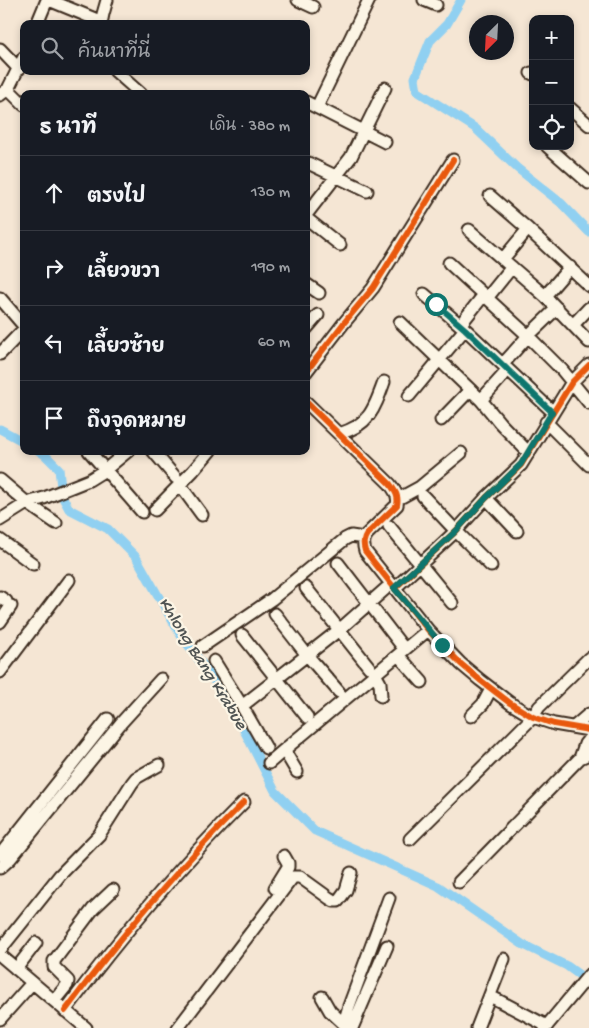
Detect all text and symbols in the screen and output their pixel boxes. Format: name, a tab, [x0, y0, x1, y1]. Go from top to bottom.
north arrow	[469, 15, 514, 60]
map controls	[529, 15, 574, 150]
button: +	[529, 15, 574, 60]
search box	[20, 20, 310, 75]
icon: search	[38, 34, 66, 62]
text: ค้นหาที่นี่	[78, 42, 150, 65]
button: −	[529, 60, 574, 105]
button: locate	[529, 105, 574, 150]
text: 5 นาที	[40, 117, 96, 142]
text: เดิน · 380 m	[209, 118, 290, 137]
icon: ahead	[40, 179, 68, 207]
text: 130 m	[251, 184, 290, 203]
text: ตรงไป	[87, 187, 145, 210]
icon: right	[40, 254, 68, 282]
text: 190 m	[251, 259, 290, 278]
text: เลี้ยวขวา	[87, 262, 160, 285]
route start	[425, 293, 448, 316]
icon: left	[40, 329, 68, 357]
text: 60 m	[258, 334, 290, 353]
text: เลี้ยวซ้าย	[87, 337, 164, 360]
icon: arrive	[40, 404, 68, 432]
text: ถึงจุดหมาย	[87, 412, 186, 435]
water label: Khlong Bang Krabue	[153, 594, 251, 734]
route end	[431, 634, 454, 657]

